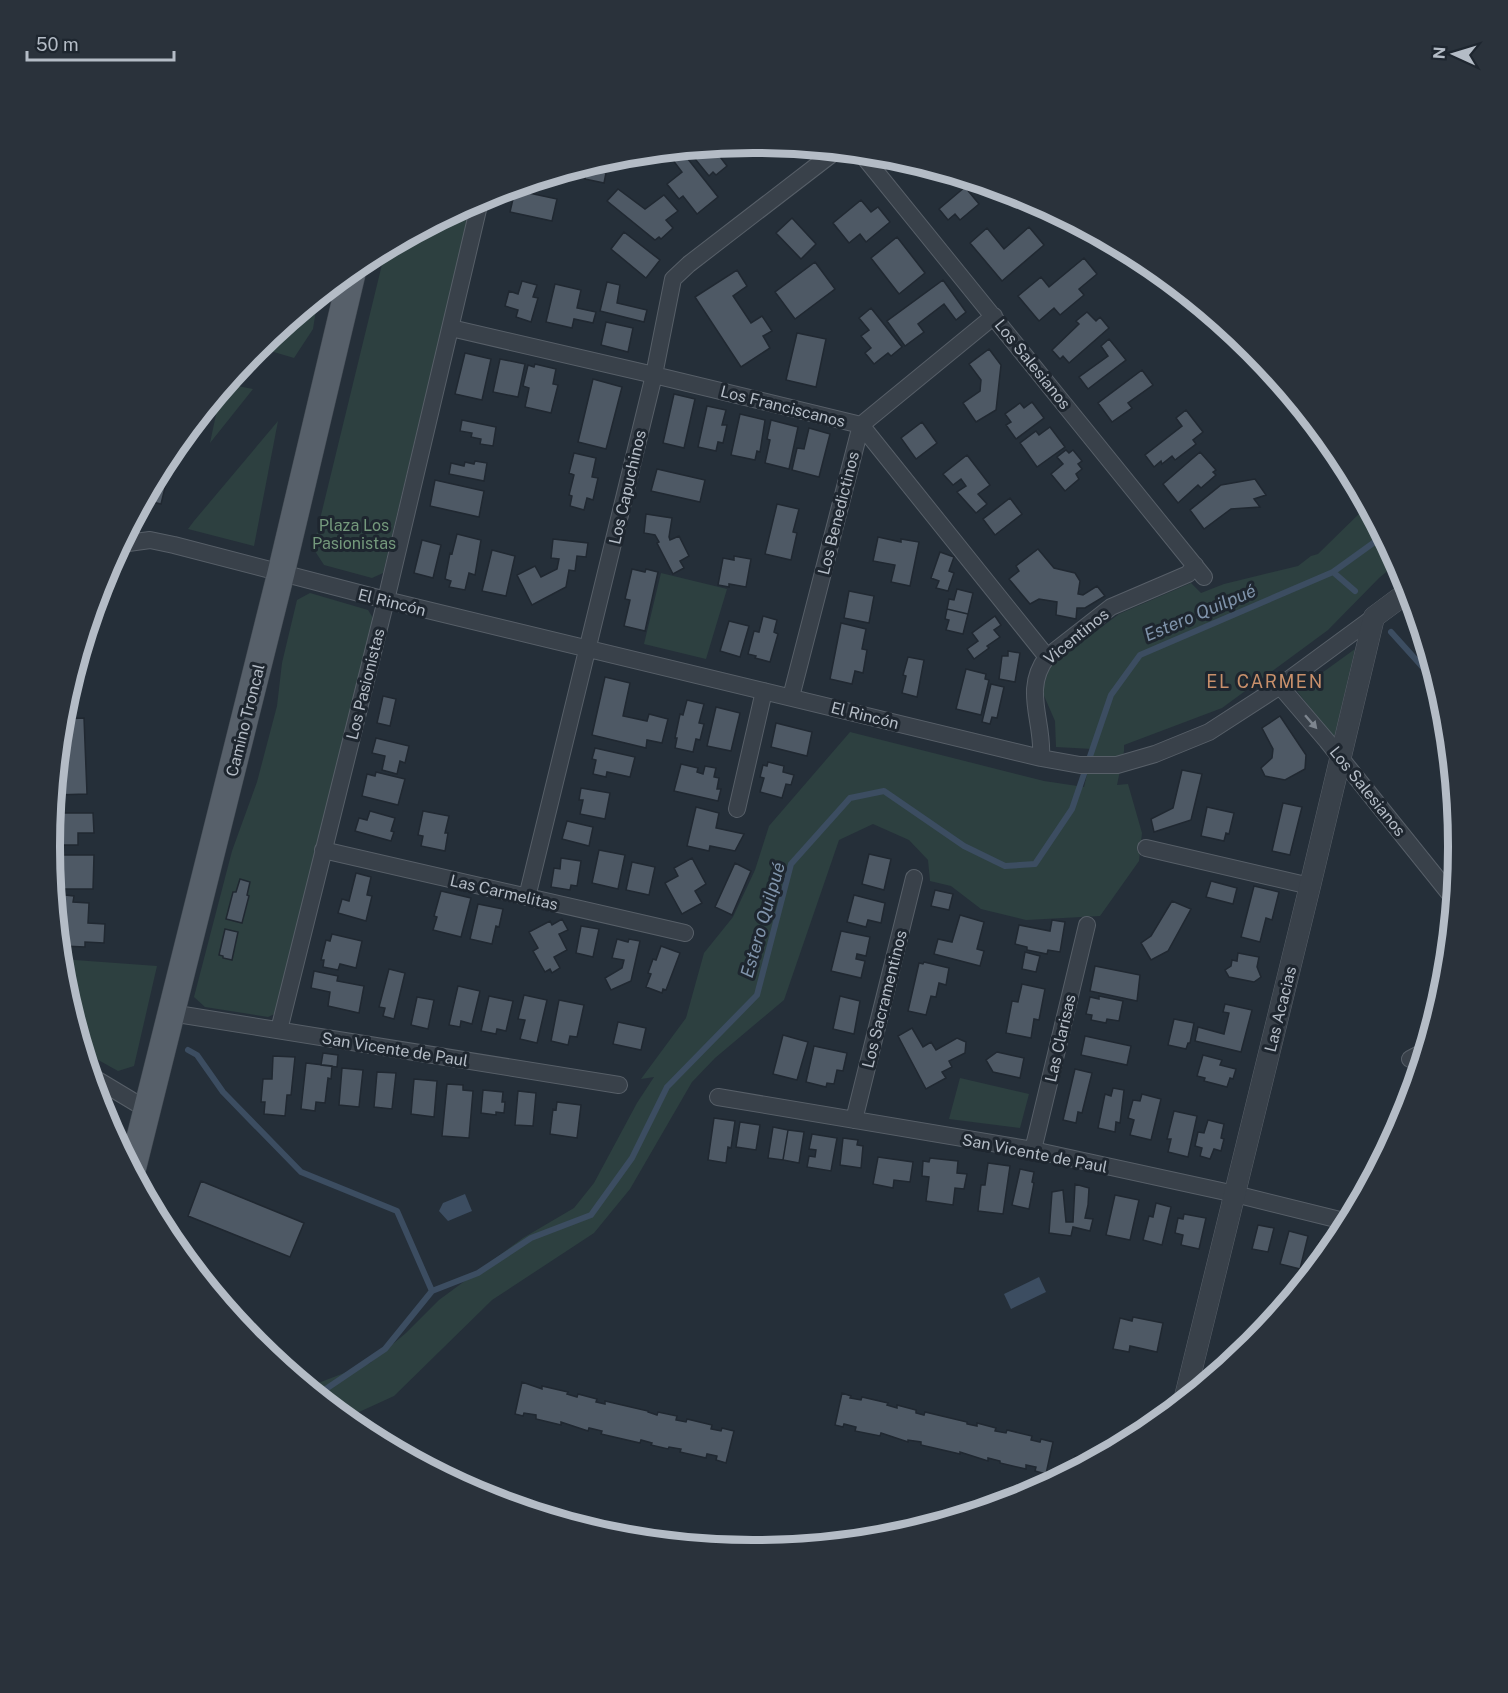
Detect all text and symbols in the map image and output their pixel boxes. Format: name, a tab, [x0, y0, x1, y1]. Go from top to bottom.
scale bar	[27, 24, 174, 62]
north arrow	[1424, 24, 1484, 84]
text: 50 m	[36, 34, 79, 55]
text: N	[1430, 46, 1449, 60]
street label: Los Salesianos	[991, 316, 1075, 413]
street label: Los Franciscanos	[719, 382, 847, 431]
street label: Los Capuchinos	[605, 428, 650, 546]
street label: Los Benedictinos	[814, 449, 863, 577]
park label: Plaza Los Pasionistas	[312, 516, 396, 553]
water label: Estero Quilpué	[1141, 579, 1259, 646]
street label: El Rincón	[356, 585, 428, 620]
street label: Vicentinos	[1040, 604, 1113, 668]
street label: Los Pasionistas	[342, 627, 388, 742]
street label: Camino Troncal	[222, 662, 269, 778]
district label: EL CARMEN	[1206, 671, 1324, 692]
street label: El Rincón	[829, 698, 901, 733]
one-way arrow	[1304, 714, 1317, 730]
street label: Los Salesianos	[1326, 743, 1410, 840]
water label: Estero Quilpué	[736, 859, 789, 980]
street label: Las Carmelitas	[448, 871, 560, 914]
street label: Los Sacramentinos	[858, 928, 911, 1070]
street label: Las Acacias	[1261, 964, 1300, 1054]
street label: Las Clarisas	[1041, 992, 1080, 1084]
street label: San Vicente de Paul	[320, 1029, 470, 1070]
street label: San Vicente de Paul	[961, 1130, 1109, 1177]

